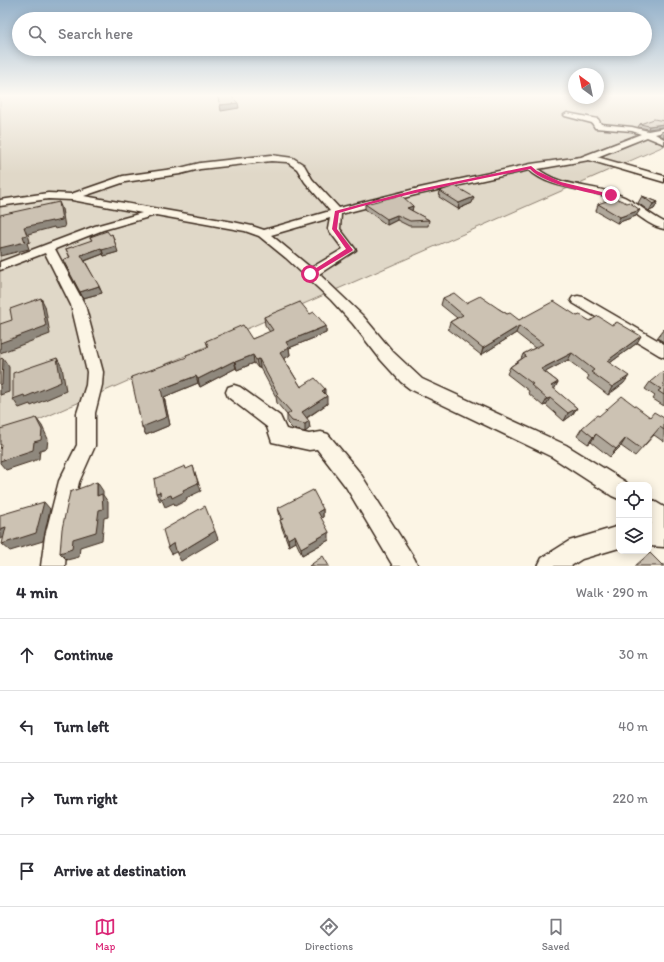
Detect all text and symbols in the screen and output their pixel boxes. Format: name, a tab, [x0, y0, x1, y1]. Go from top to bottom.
search box	[12, 12, 652, 56]
icon: search	[26, 23, 48, 45]
text: Search here	[58, 25, 133, 43]
north arrow	[568, 68, 604, 104]
route end	[602, 186, 620, 204]
route start	[301, 265, 319, 283]
map controls	[616, 482, 652, 554]
button: locate	[616, 482, 652, 518]
button: layers	[616, 518, 652, 554]
text: 4 min	[16, 582, 58, 602]
text: Walk · 290 m	[576, 585, 648, 600]
icon: ahead	[16, 644, 38, 666]
text: Continue	[54, 646, 113, 664]
text: 30 m	[619, 647, 648, 662]
icon: left	[16, 716, 38, 738]
text: Turn left	[54, 718, 109, 736]
text: 40 m	[618, 719, 648, 734]
icon: right	[16, 788, 38, 810]
text: Turn right	[54, 790, 118, 808]
text: 220 m	[612, 791, 648, 806]
icon: arrive	[16, 860, 38, 882]
text: Arrive at destination	[54, 862, 186, 880]
tab: Map	[94, 916, 116, 953]
tab: Directions	[305, 916, 353, 953]
tab: Saved	[542, 916, 570, 953]

